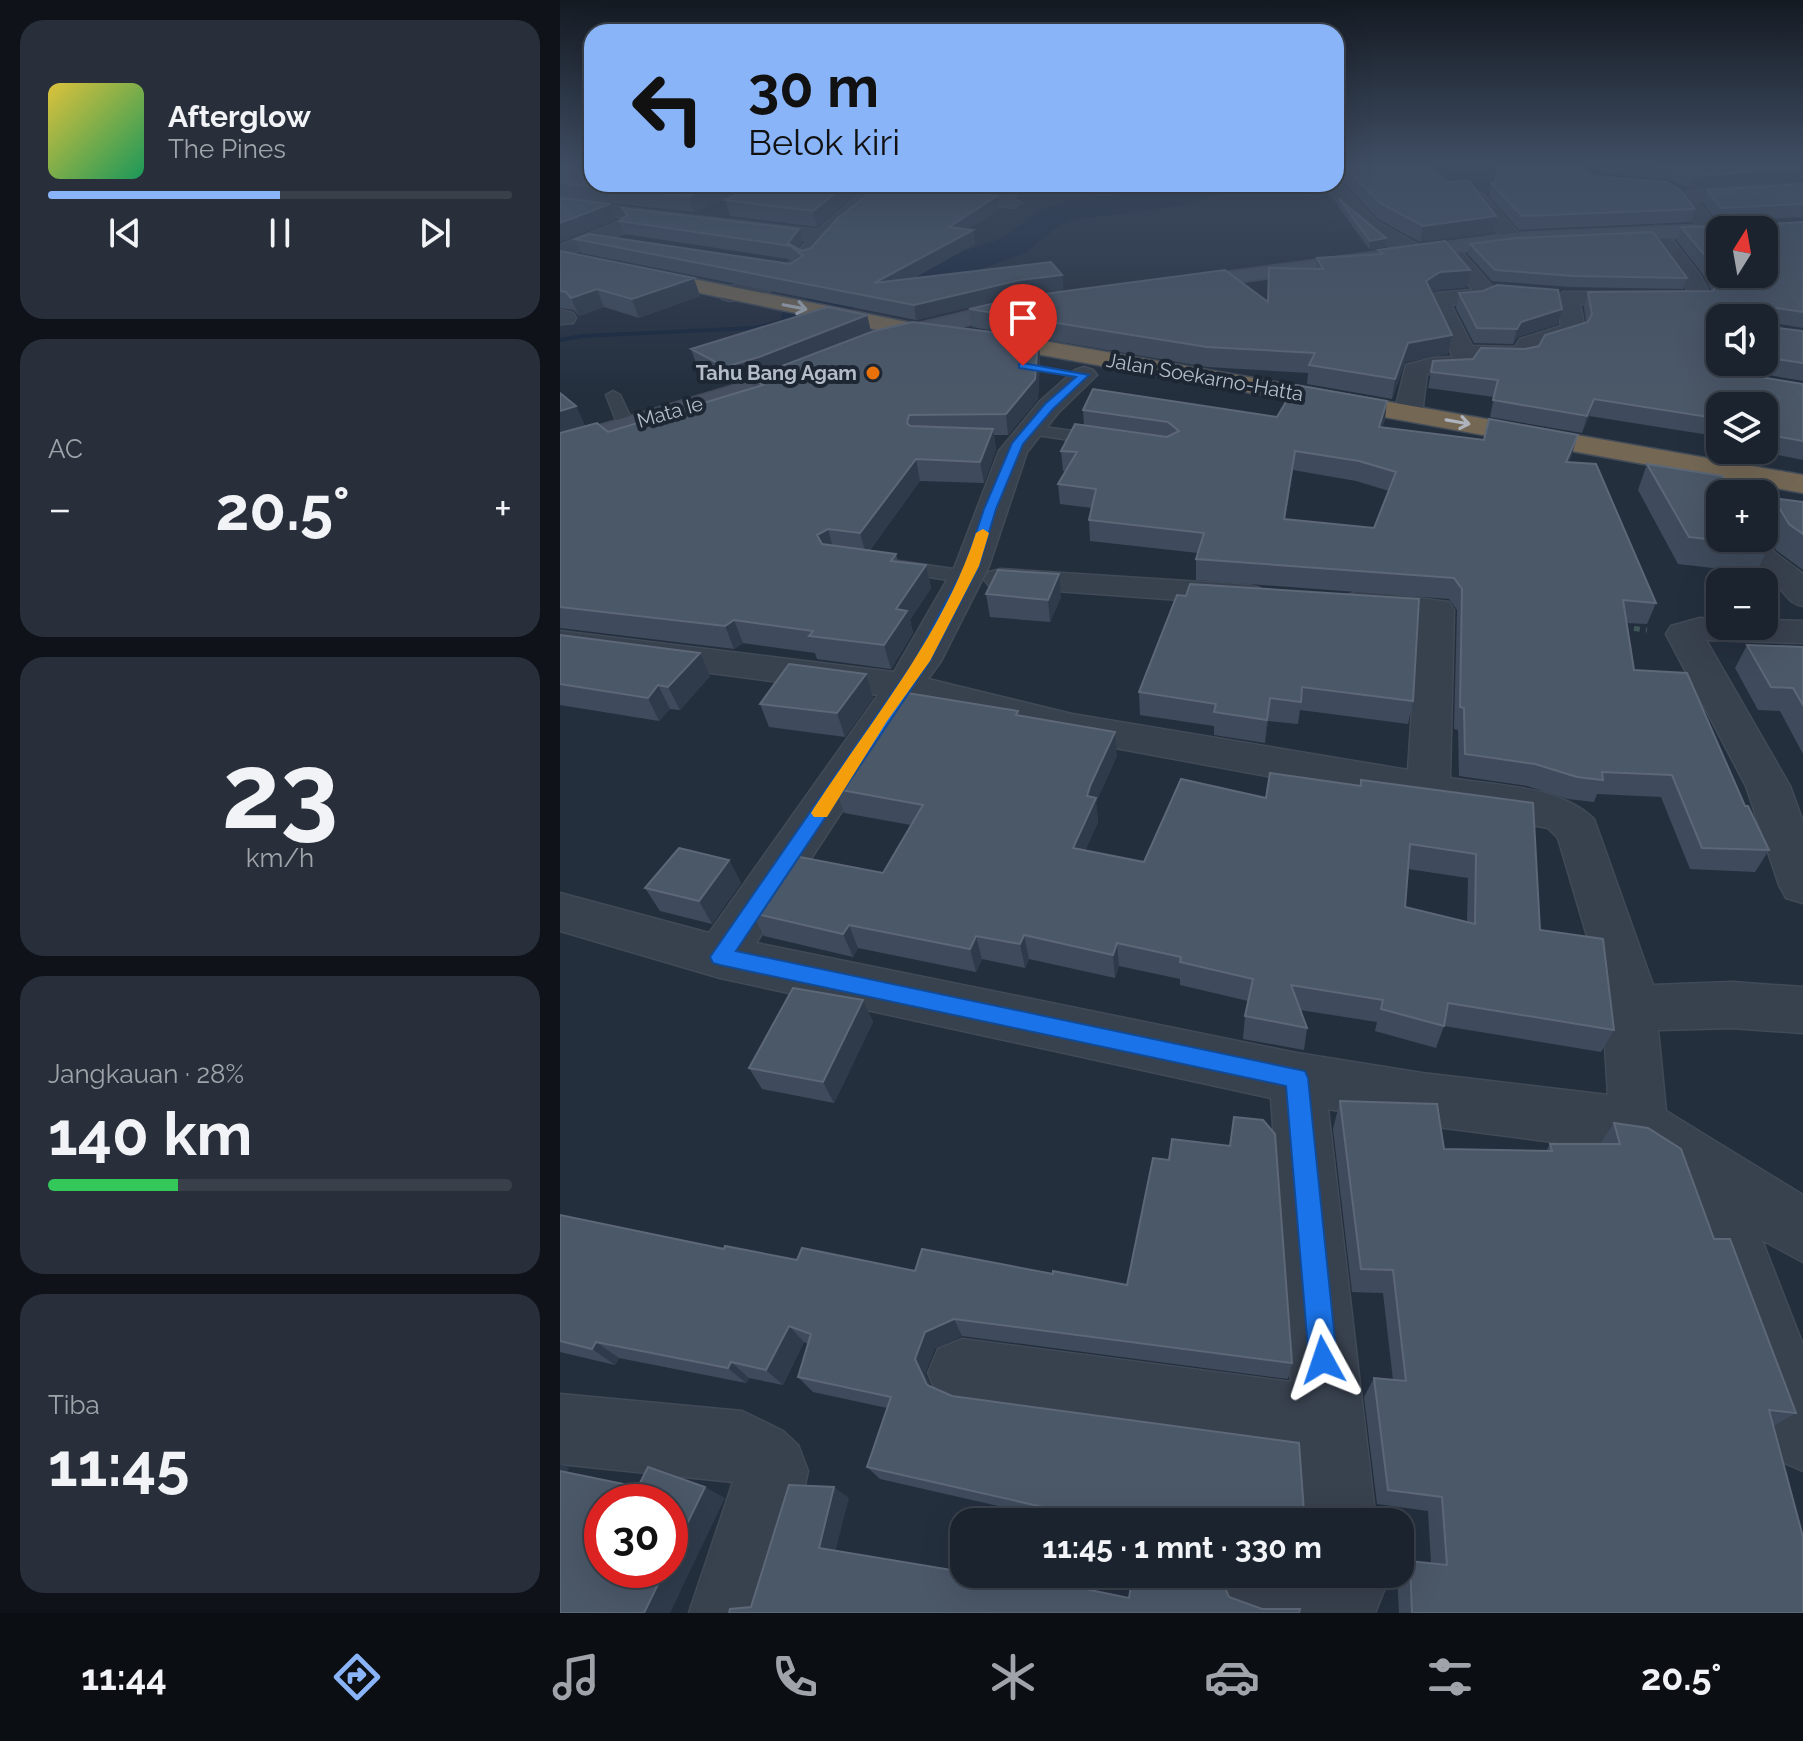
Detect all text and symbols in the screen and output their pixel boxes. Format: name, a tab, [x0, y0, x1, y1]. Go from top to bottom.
text: 30 m	[748, 54, 879, 120]
icon: left	[616, 56, 720, 160]
text: Afterglow	[168, 99, 311, 134]
text: Belok kiri	[748, 121, 900, 163]
text: The Pines	[168, 134, 286, 164]
icon: previous	[103, 211, 147, 255]
icon: pause	[258, 211, 302, 255]
icon: next	[413, 211, 457, 255]
north arrow	[1706, 216, 1778, 288]
map controls	[1706, 216, 1778, 640]
pin	[989, 284, 1057, 366]
icon: arrive	[1001, 296, 1045, 340]
one-way arrow	[782, 301, 807, 316]
button: sound	[1706, 304, 1778, 376]
street label: Jalan Soekarno-Hatta	[1105, 348, 1305, 406]
place label: Tahu Bang Agam	[696, 361, 857, 385]
marker: Tahu Bang Agam	[864, 364, 882, 382]
street label: Mata Ie	[634, 391, 706, 433]
button: layers	[1706, 392, 1778, 464]
one-way arrow	[1445, 416, 1470, 431]
text: AC	[48, 434, 83, 464]
text: 20.5°	[215, 474, 350, 544]
button: +	[1706, 480, 1778, 552]
text: −	[48, 483, 72, 534]
text: +	[494, 483, 512, 534]
button: −	[1706, 568, 1778, 640]
text: 23	[222, 730, 338, 852]
text: km/h	[246, 843, 314, 873]
text: Jangkauan · 28%	[48, 1059, 244, 1089]
text: 140 km	[48, 1099, 252, 1169]
position arrow	[1281, 1318, 1365, 1402]
text: Tiba	[48, 1390, 100, 1420]
text: 11:45	[48, 1430, 190, 1500]
speed limit sign: 30	[584, 1484, 688, 1588]
text: 11:45 · 1 mnt · 330 m	[1042, 1530, 1322, 1565]
icon: directions	[329, 1649, 385, 1705]
icon: music	[548, 1649, 604, 1705]
icon: phone	[767, 1649, 823, 1705]
icon: climate	[985, 1649, 1041, 1705]
icon: car	[1204, 1649, 1260, 1705]
icon: filters	[1422, 1649, 1478, 1705]
text: 11:44	[81, 1656, 167, 1698]
text: 20.5°	[1641, 1656, 1722, 1698]

